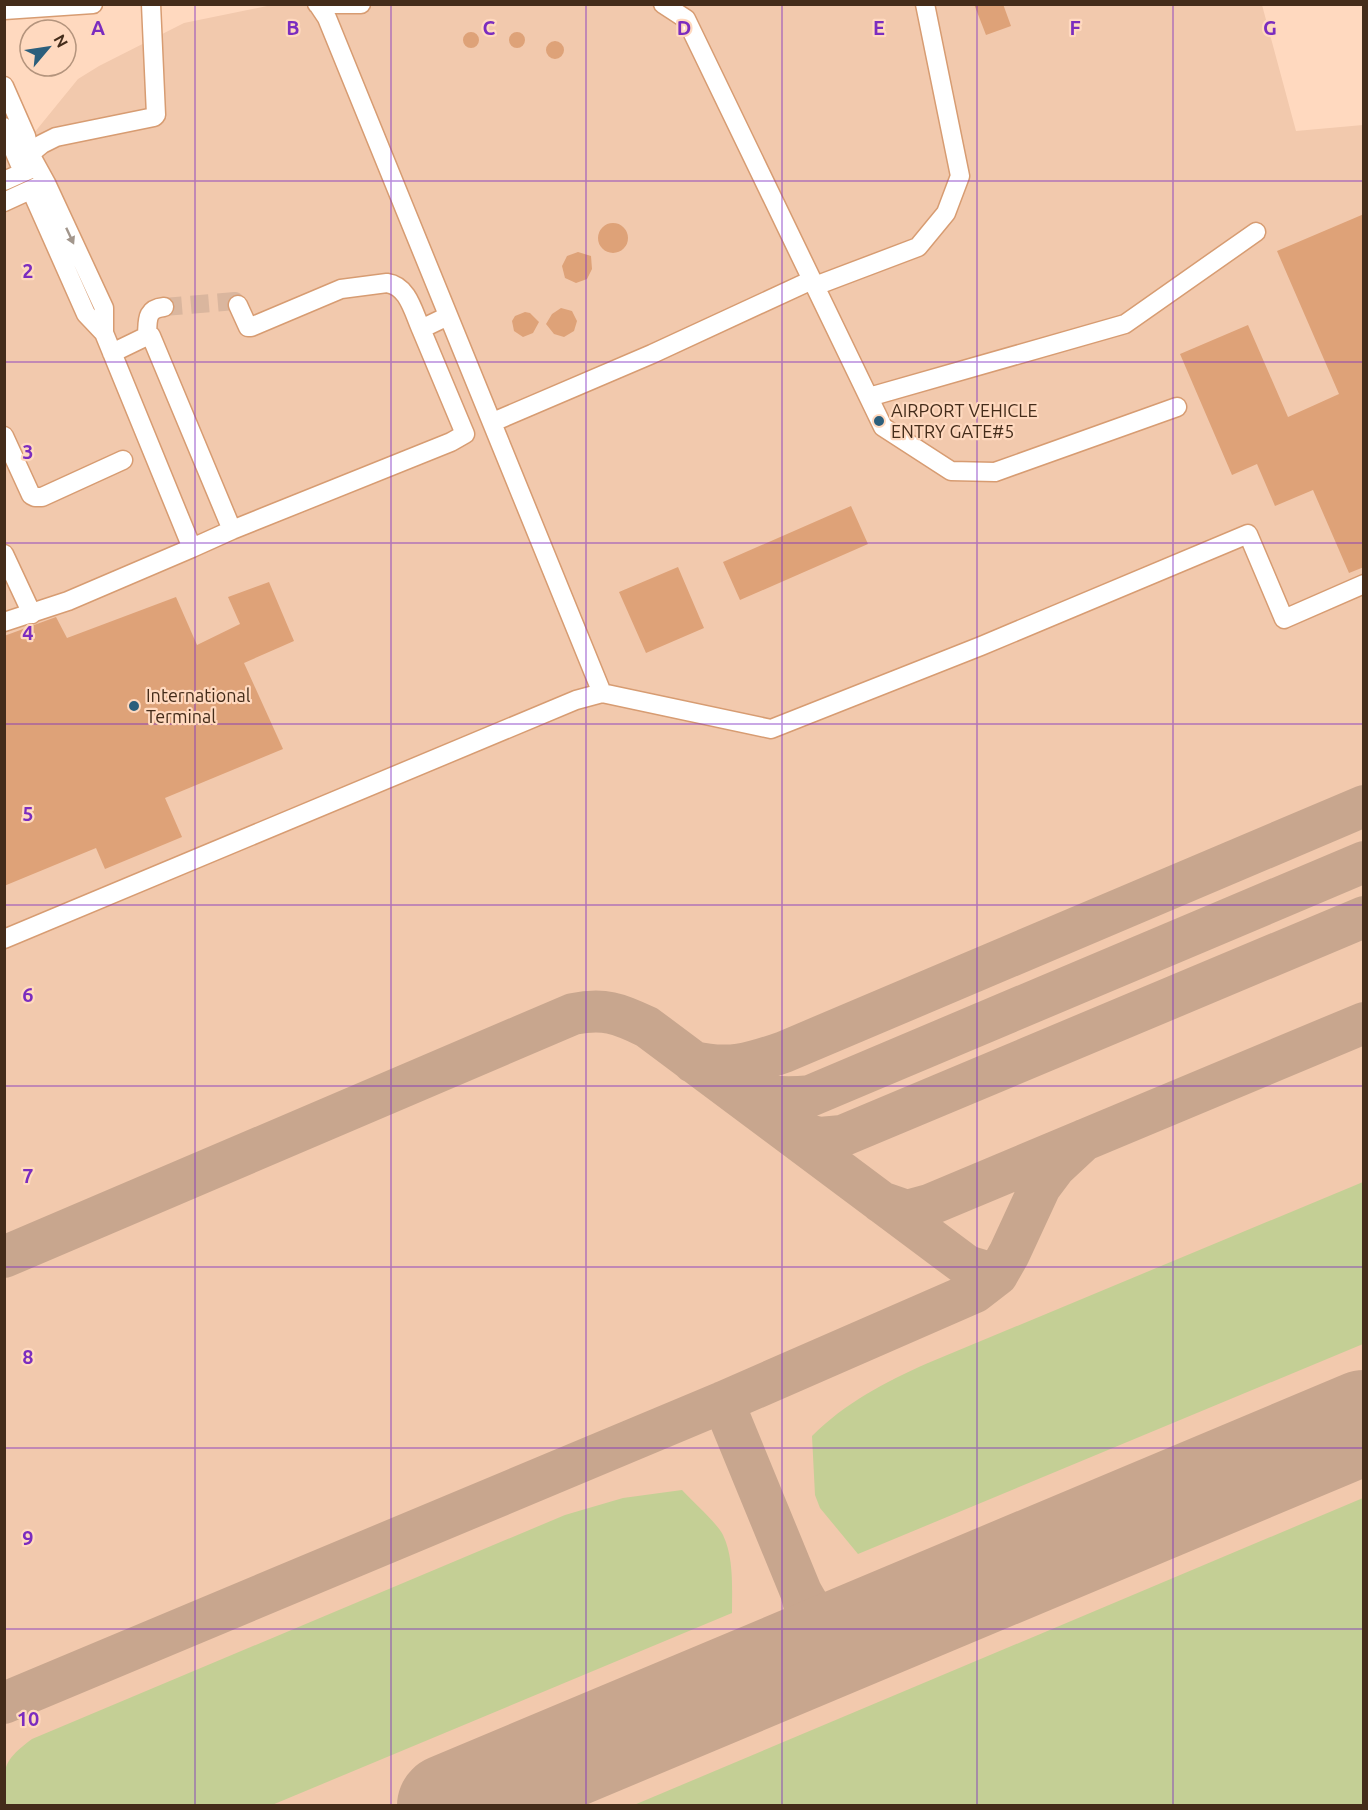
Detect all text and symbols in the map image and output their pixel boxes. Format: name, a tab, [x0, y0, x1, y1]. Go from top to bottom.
text: A	[91, 16, 105, 39]
text: B	[286, 16, 300, 39]
text: C	[483, 16, 496, 39]
text: D	[677, 16, 691, 39]
text: E	[873, 16, 885, 39]
text: F	[1069, 16, 1081, 39]
text: G	[1263, 16, 1277, 39]
north arrow	[18, 18, 78, 78]
text: N	[50, 31, 72, 50]
one-way arrow	[66, 228, 75, 245]
text: 2	[22, 259, 34, 282]
place label: AIRPORT VEHICLE ENTRY GATE#5	[891, 400, 1038, 441]
marker: AIRPORT VEHICLE ENTRY GATE#5	[872, 414, 886, 428]
text: 3	[22, 440, 34, 463]
text: 4	[22, 621, 34, 644]
place label: International Terminal	[146, 685, 251, 726]
marker: International Terminal	[127, 699, 141, 713]
text: 5	[22, 802, 34, 825]
text: 6	[22, 983, 34, 1006]
text: 7	[22, 1164, 34, 1187]
text: 8	[22, 1345, 34, 1368]
text: 9	[22, 1526, 34, 1549]
text: 10	[17, 1707, 39, 1730]

